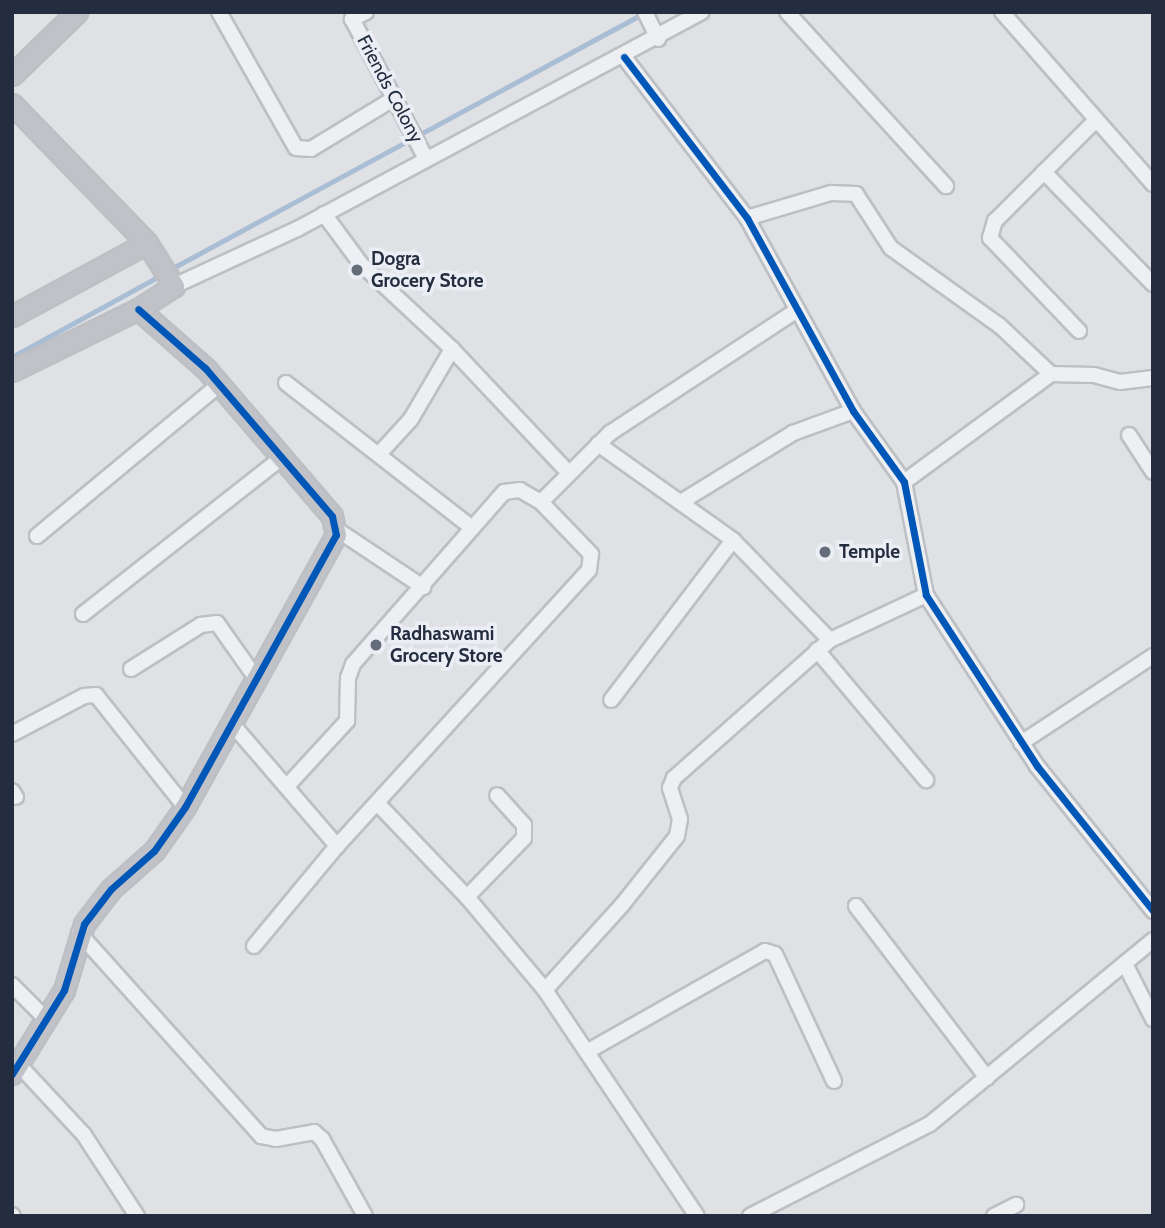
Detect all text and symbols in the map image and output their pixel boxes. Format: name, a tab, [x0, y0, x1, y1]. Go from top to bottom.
street label: Friends Colony	[352, 31, 428, 147]
place label: Dogra Grocery Store	[371, 248, 484, 292]
marker: Dogra Grocery Store	[349, 262, 365, 278]
place label: Temple	[839, 541, 900, 563]
marker: Temple	[817, 544, 833, 560]
place label: Radhaswami Grocery Store	[390, 623, 503, 667]
marker: Radhaswami Grocery Store	[368, 637, 384, 653]

